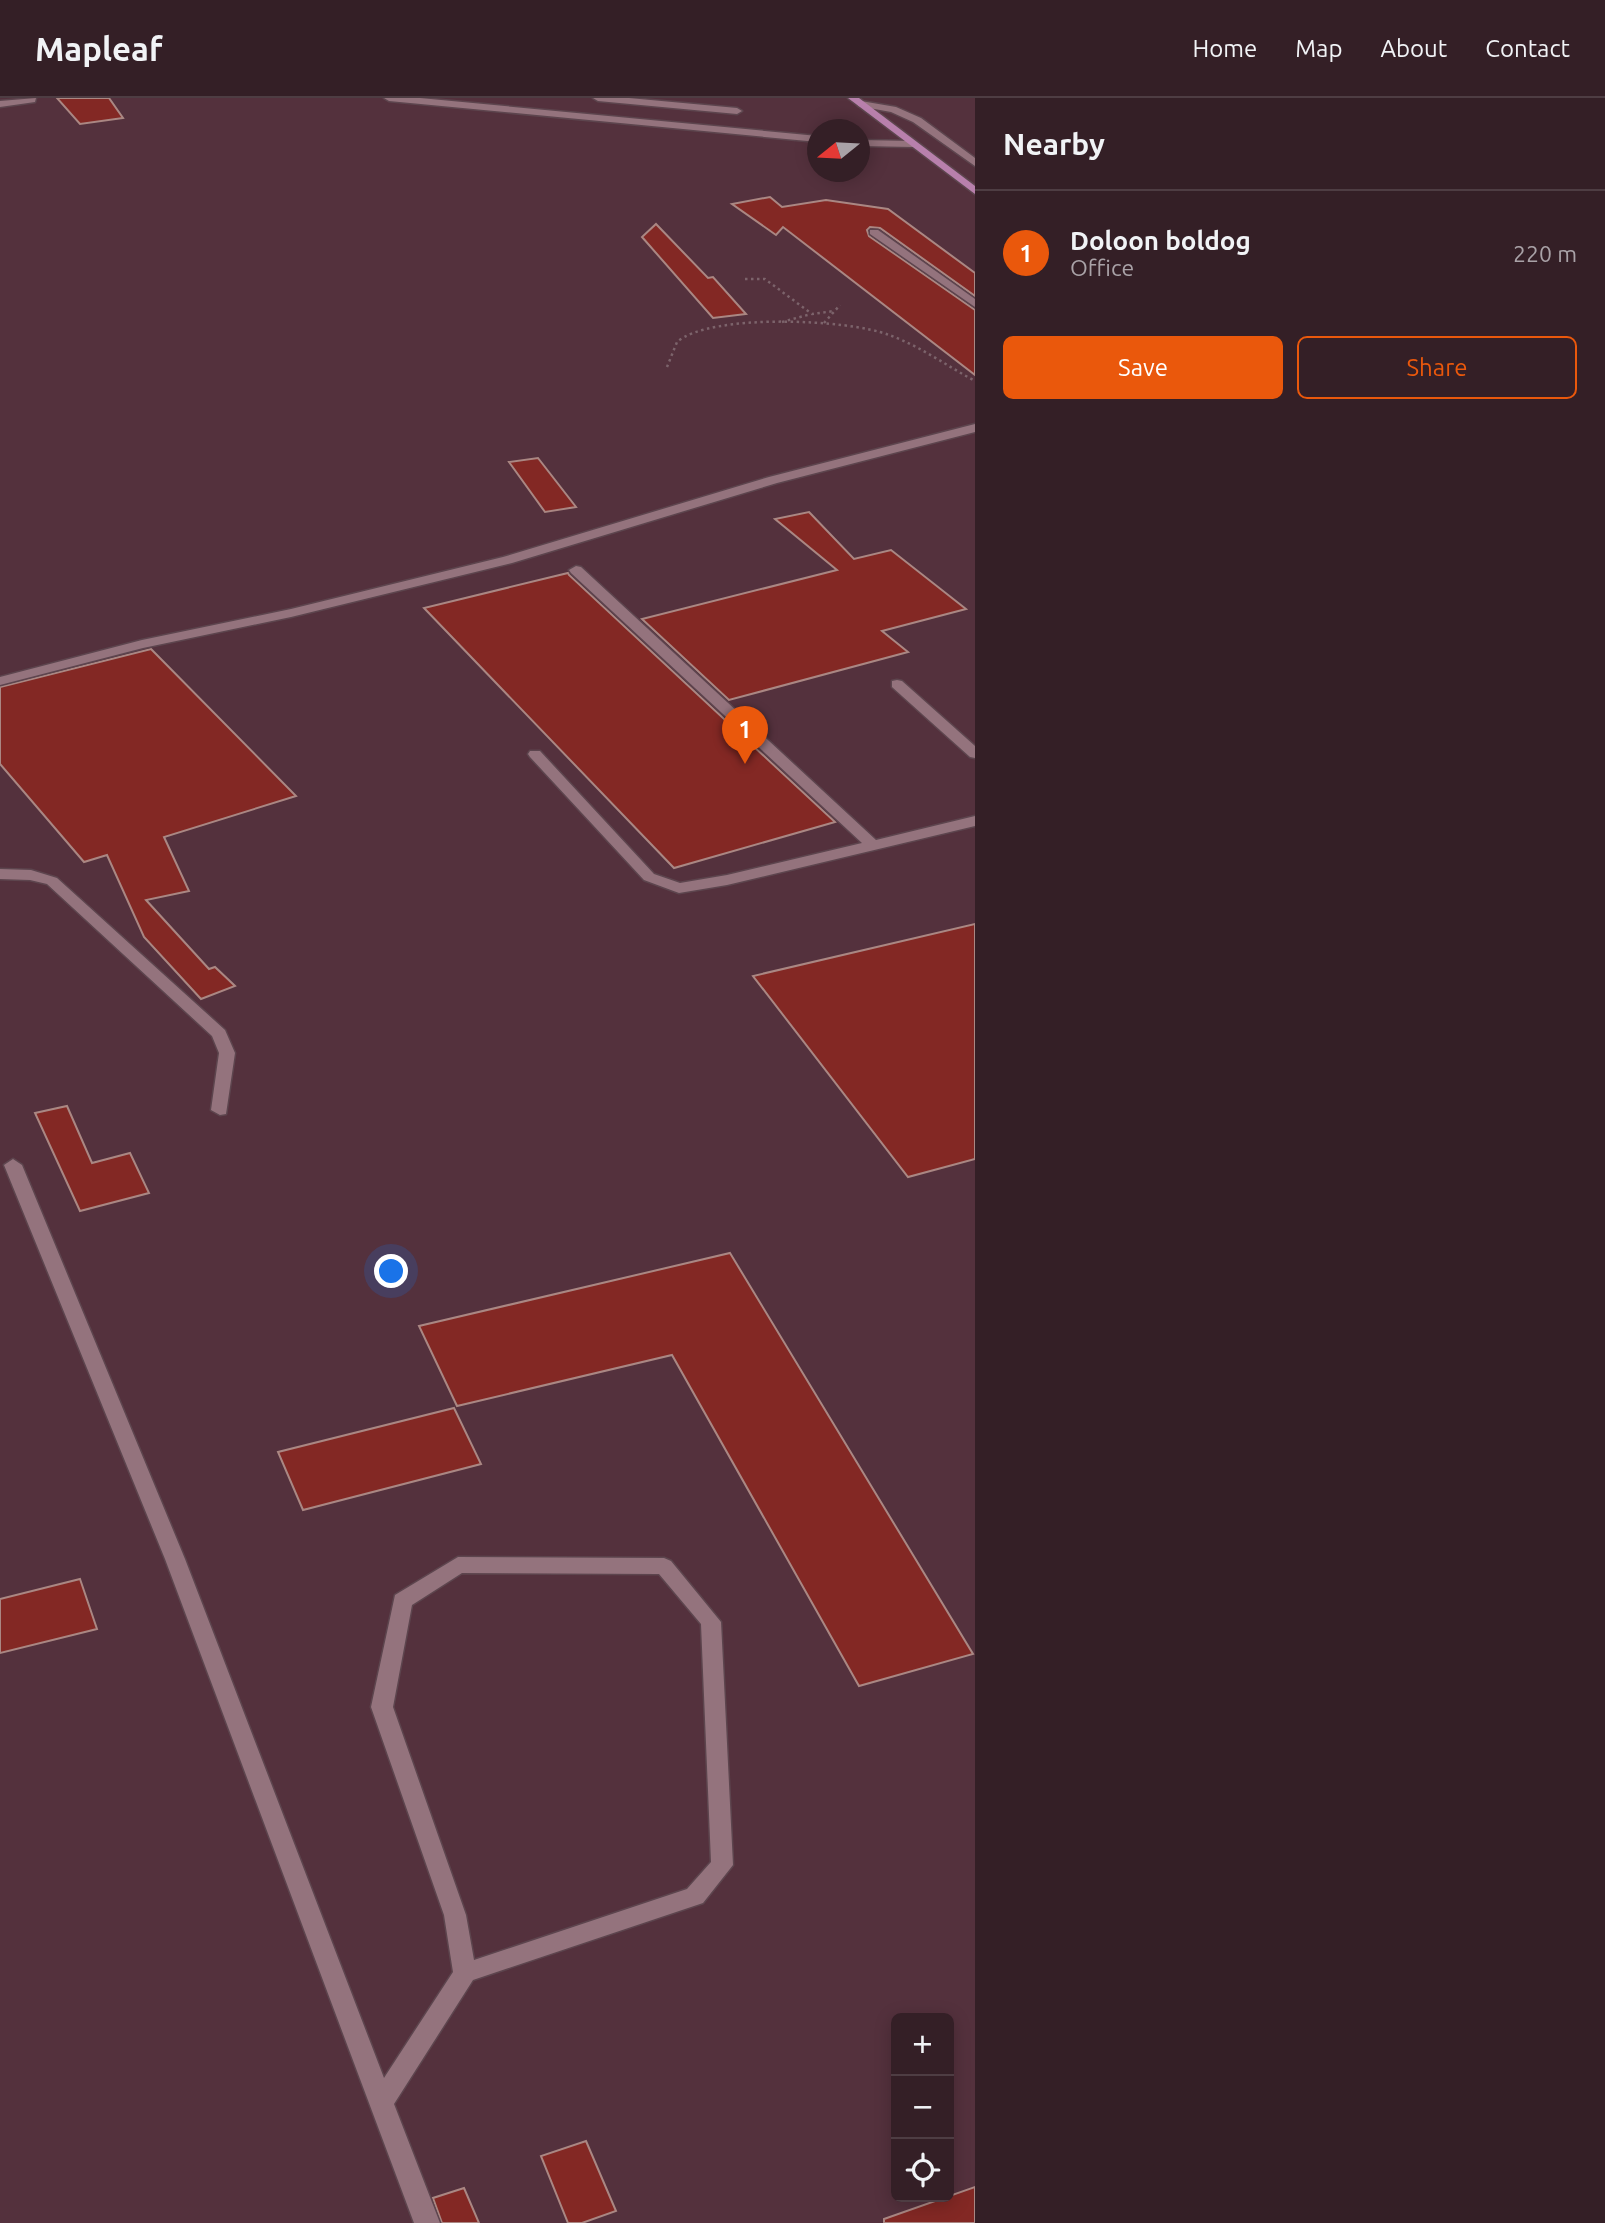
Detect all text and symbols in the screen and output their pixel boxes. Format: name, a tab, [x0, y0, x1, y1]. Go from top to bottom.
text: Mapleaf	[35, 30, 163, 67]
text: Home	[1192, 35, 1257, 62]
text: Map	[1295, 35, 1342, 62]
text: About	[1380, 35, 1447, 62]
text: Contact	[1485, 35, 1570, 62]
north arrow	[807, 119, 870, 182]
text: Nearby	[1003, 127, 1105, 161]
text: Doloon boldog	[1070, 226, 1251, 255]
text: 1	[1020, 241, 1032, 266]
text: 220 m	[1513, 241, 1577, 266]
text: Office	[1070, 255, 1134, 280]
button: Save	[1003, 336, 1283, 399]
button: Share	[1297, 336, 1577, 399]
pin: 1	[722, 706, 768, 764]
your location	[374, 1254, 408, 1288]
map controls	[891, 2013, 954, 2202]
button: +	[891, 2013, 954, 2076]
button: −	[891, 2076, 954, 2139]
button: locate	[891, 2139, 954, 2202]

